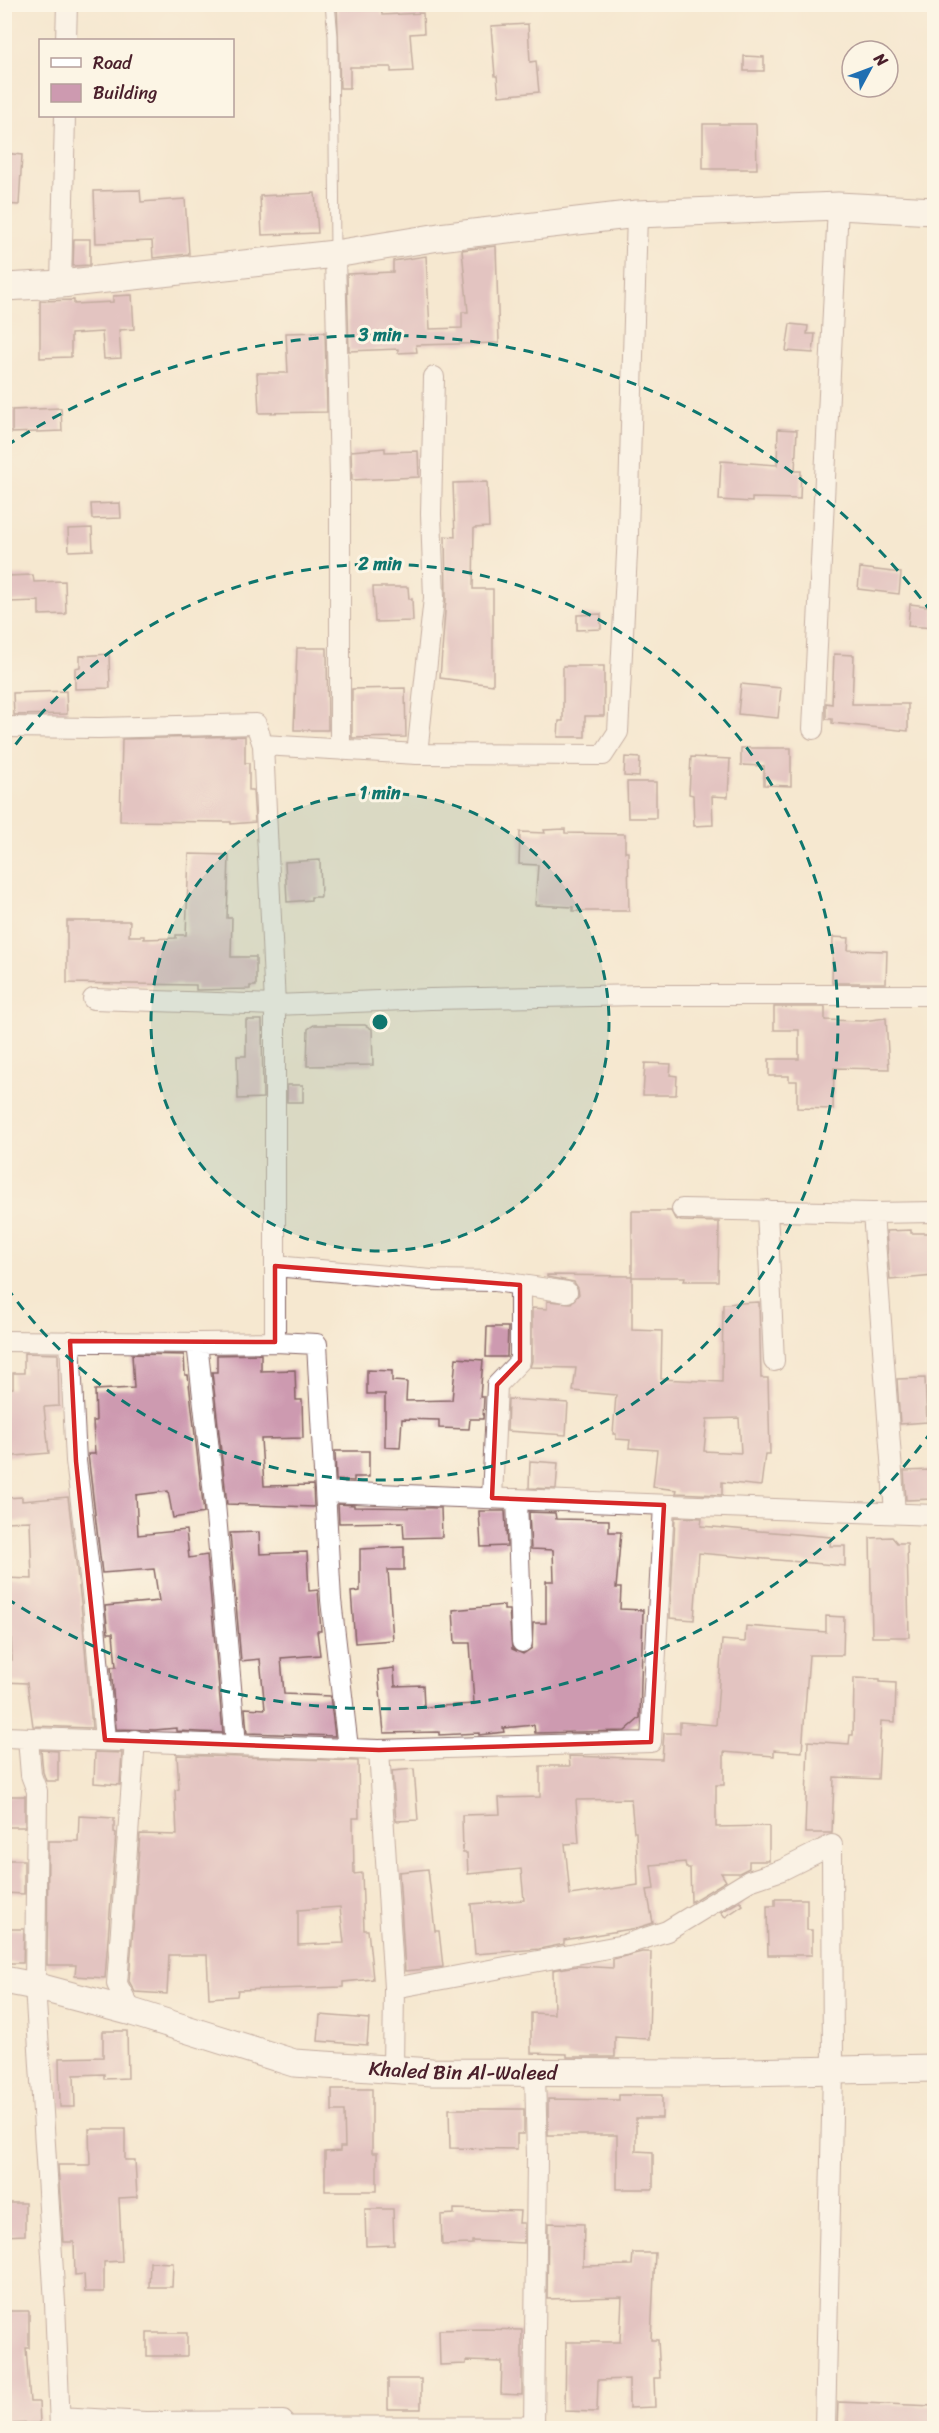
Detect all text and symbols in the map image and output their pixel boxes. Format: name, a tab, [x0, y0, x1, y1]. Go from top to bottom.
legend	[39, 39, 234, 117]
north arrow	[840, 39, 900, 99]
text: N	[866, 45, 896, 74]
text: Road	[93, 47, 133, 79]
text: Building	[93, 77, 157, 109]
text: 3 min	[357, 319, 402, 351]
text: 2 min	[357, 548, 402, 580]
text: 1 min	[360, 777, 401, 809]
centre of rings	[370, 1012, 390, 1032]
street label: Khaled Bin Al-Waleed	[368, 2050, 559, 2090]

